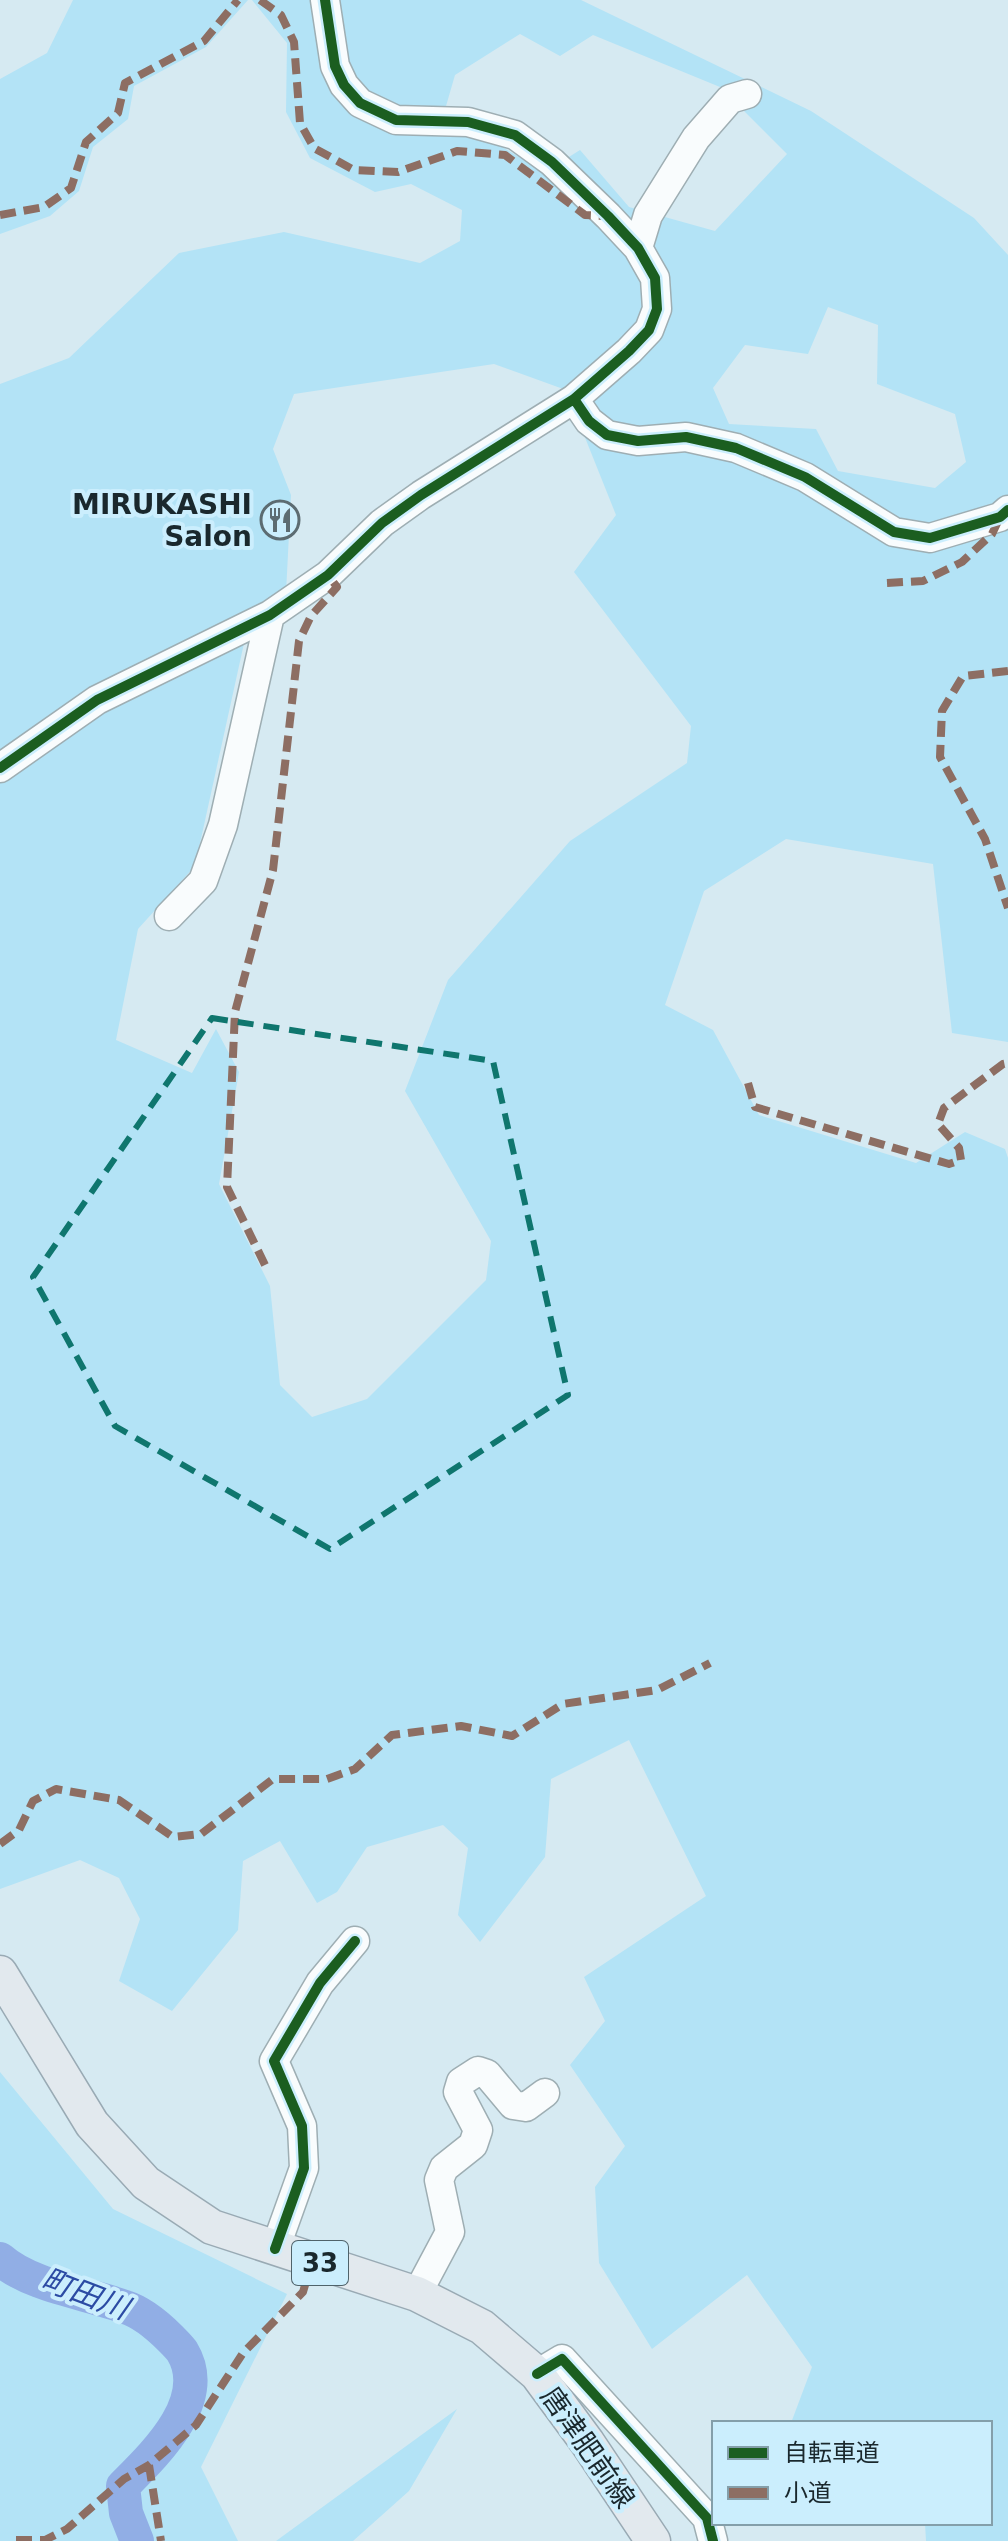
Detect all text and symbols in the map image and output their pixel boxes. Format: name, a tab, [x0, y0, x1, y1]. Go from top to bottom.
place label: MIRUKASHI Salon	[72, 488, 252, 553]
restaurant icon: MIRUKASHI Salon	[259, 499, 301, 541]
road number: 33	[292, 2241, 348, 2285]
water label: 町田川	[37, 2261, 136, 2327]
street label: 唐津肥前線	[534, 2380, 641, 2514]
legend	[712, 2421, 992, 2525]
text: 自転車道	[784, 2439, 880, 2467]
text: 小道	[784, 2479, 832, 2507]

